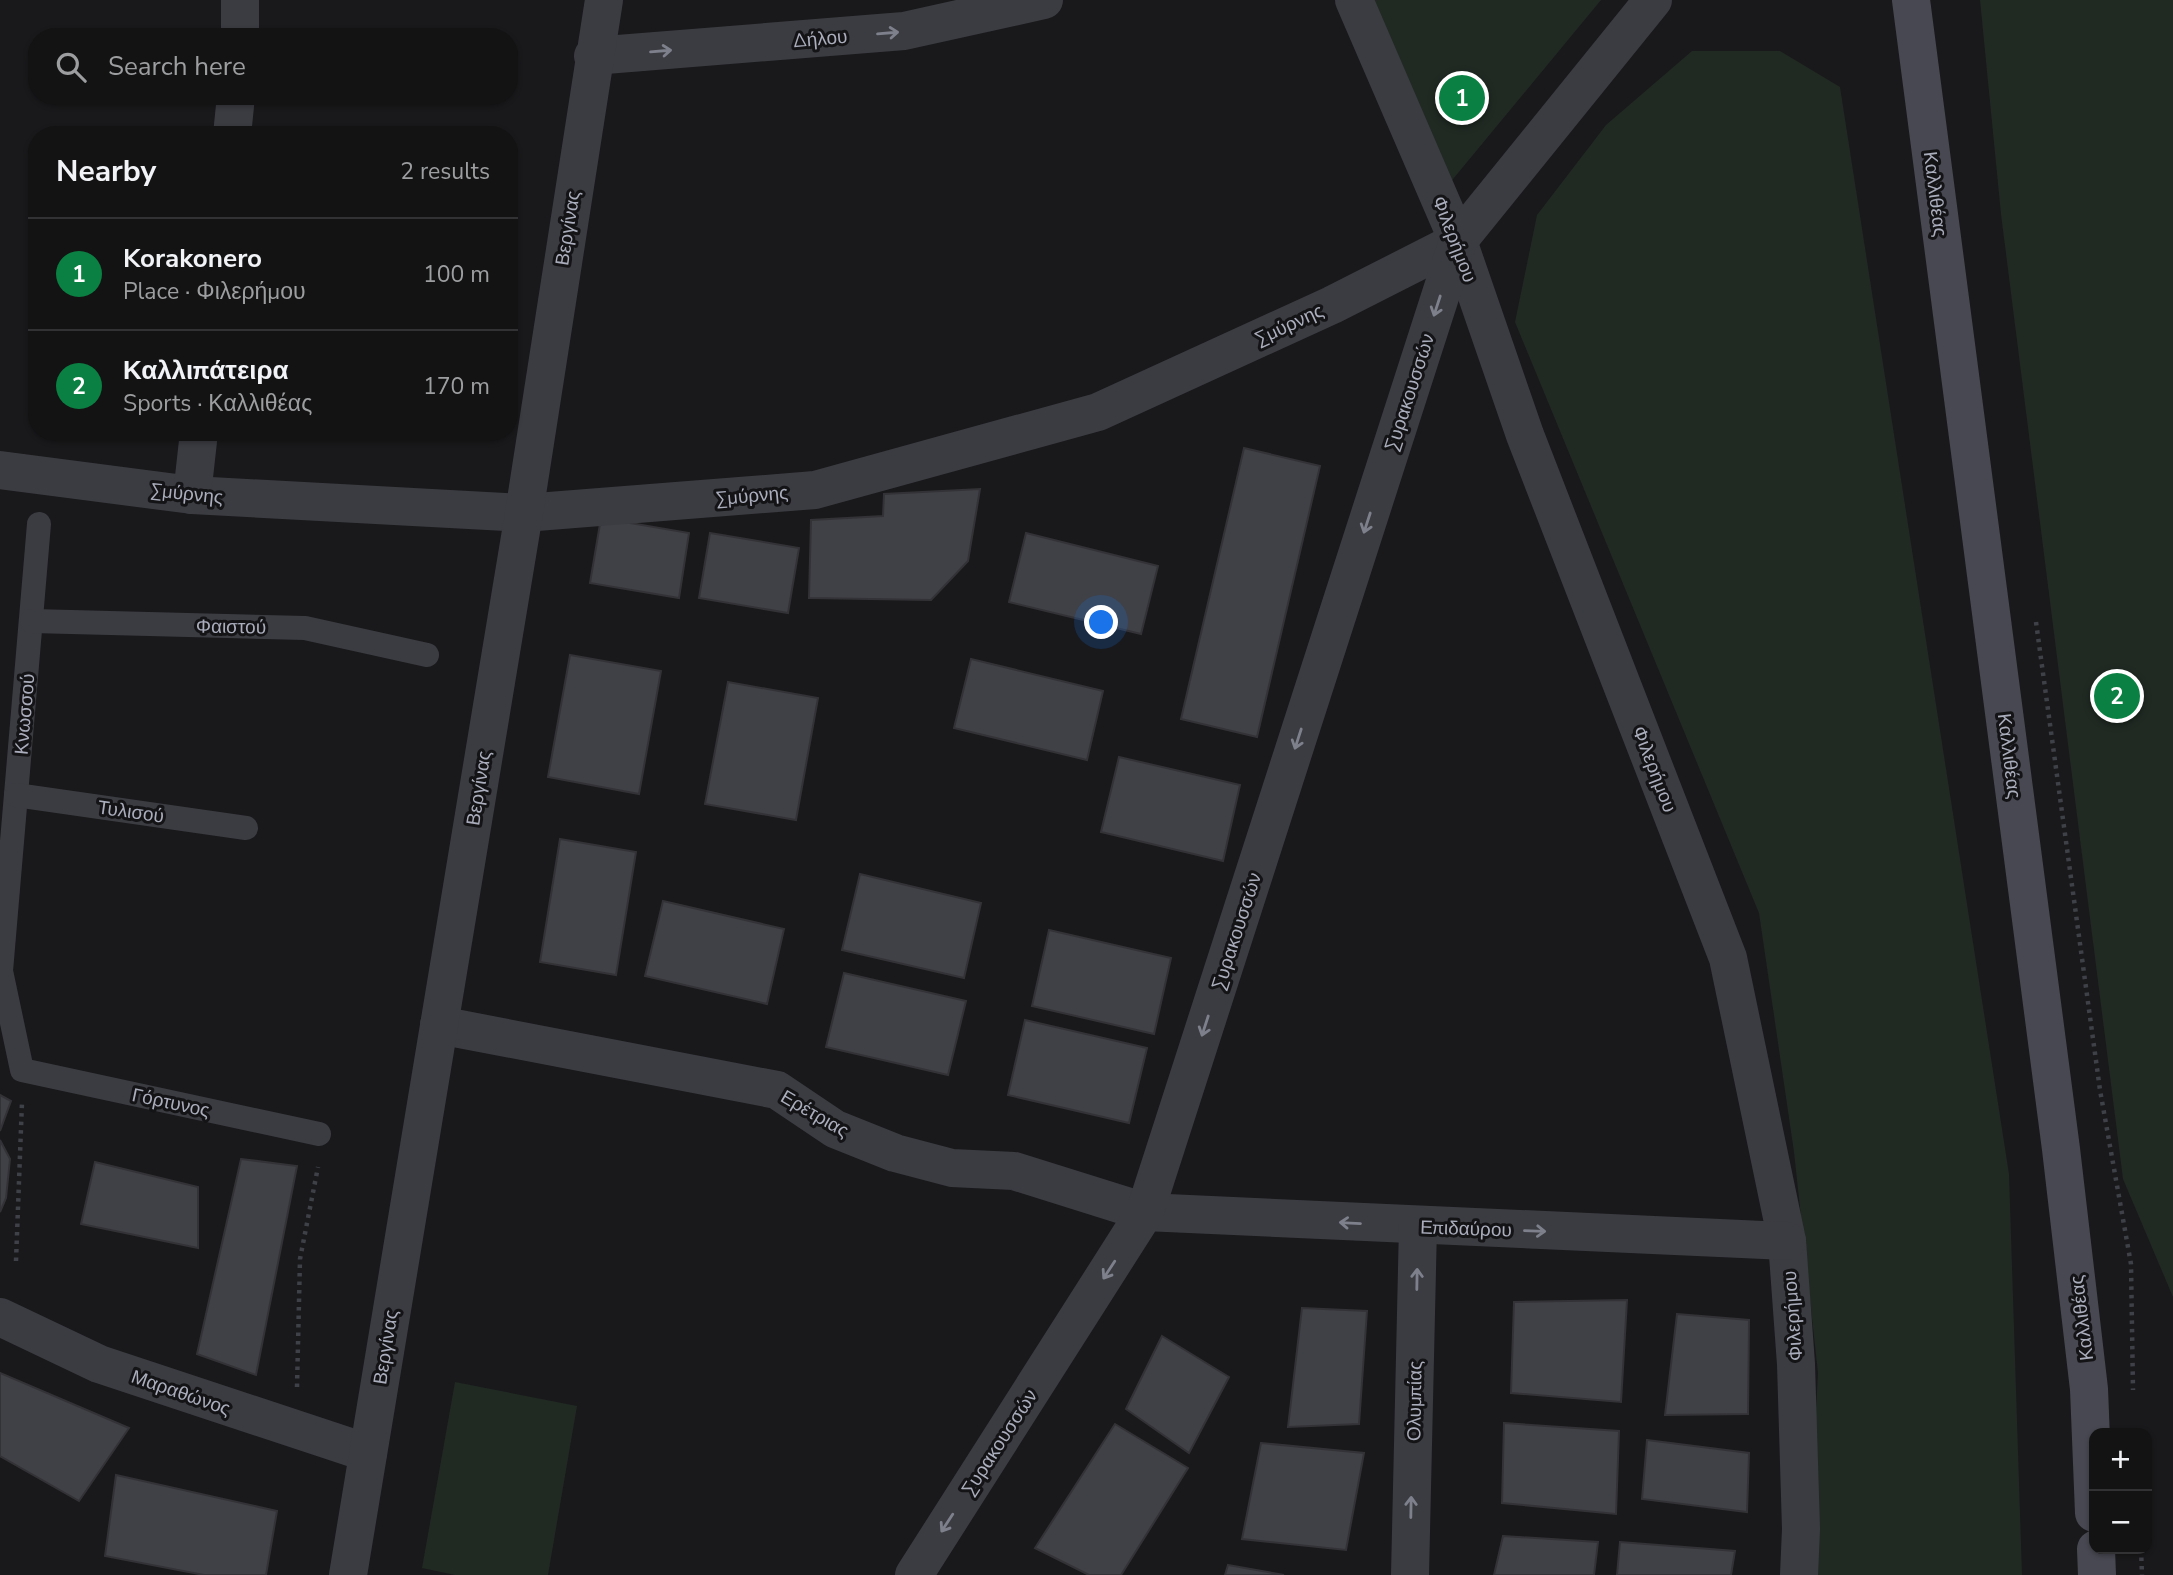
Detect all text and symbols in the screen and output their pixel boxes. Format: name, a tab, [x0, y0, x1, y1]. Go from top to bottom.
street label: Δήλου	[792, 24, 848, 54]
one-way arrow	[876, 26, 899, 39]
search box	[28, 28, 518, 105]
one-way arrow	[649, 44, 672, 57]
icon: search	[52, 48, 90, 86]
text: Search here	[108, 49, 246, 84]
pin: 1	[1439, 72, 1485, 124]
street label: Καλλιθέας	[1917, 150, 1953, 238]
text: Nearby	[56, 151, 156, 192]
text: 2 results	[400, 156, 490, 187]
street label: Βεργίνας	[549, 189, 587, 267]
street label: Φιλερήμου	[1426, 193, 1482, 286]
text: Korakonero	[123, 241, 262, 276]
text: 1	[72, 259, 86, 290]
text: 100 m	[423, 259, 490, 290]
text: Place · Φιλερήμου	[123, 276, 306, 307]
one-way arrow	[1430, 295, 1442, 317]
street label: Σμύρνης	[1251, 298, 1328, 352]
street label: Συρακουσσών	[1379, 330, 1441, 454]
text: Καλλιπάτειρα	[123, 353, 289, 388]
text: 2	[72, 371, 86, 402]
text: 170 m	[423, 371, 490, 402]
text: Sports · Καλλιθέας	[123, 388, 312, 419]
street label: Σμύρνης	[149, 477, 224, 511]
street label: Σμύρνης	[715, 480, 789, 512]
one-way arrow	[1360, 511, 1373, 533]
your location	[1084, 605, 1118, 639]
street label: Φαιστού	[196, 613, 266, 641]
pin: 2	[2094, 670, 2140, 722]
street label: Κνωσσού	[8, 672, 41, 756]
street label: Καλλιθέας	[1991, 712, 2027, 800]
street label: Φιλερήμου	[1626, 723, 1682, 816]
one-way arrow	[1290, 728, 1303, 750]
street label: Βεργίνας	[460, 749, 498, 827]
street label: Τυλισού	[96, 794, 166, 830]
street label: Συρακουσσών	[1206, 869, 1268, 993]
one-way arrow	[1198, 1014, 1210, 1036]
street label: Γόρτυνος	[130, 1082, 212, 1124]
street label: Ερέτριας	[776, 1084, 853, 1144]
street label: Επιδαύρου	[1420, 1214, 1512, 1244]
one-way arrow	[1339, 1216, 1362, 1229]
one-way arrow	[1524, 1225, 1547, 1238]
one-way arrow	[1101, 1259, 1115, 1279]
one-way arrow	[1410, 1268, 1424, 1291]
street label: Φιλερήμου	[1777, 1270, 1809, 1362]
street label: Καλλιθέας	[2064, 1274, 2100, 1362]
street label: Βεργίνας	[367, 1308, 405, 1386]
street label: Ολυμπίας	[1401, 1361, 1429, 1441]
street label: Μαραθώνος	[128, 1364, 234, 1422]
street label: Συρακουσσών	[956, 1384, 1044, 1501]
map controls	[2089, 1428, 2152, 1554]
button: +	[2089, 1428, 2152, 1491]
button: −	[2089, 1491, 2152, 1554]
one-way arrow	[1405, 1496, 1418, 1519]
one-way arrow	[939, 1513, 953, 1533]

